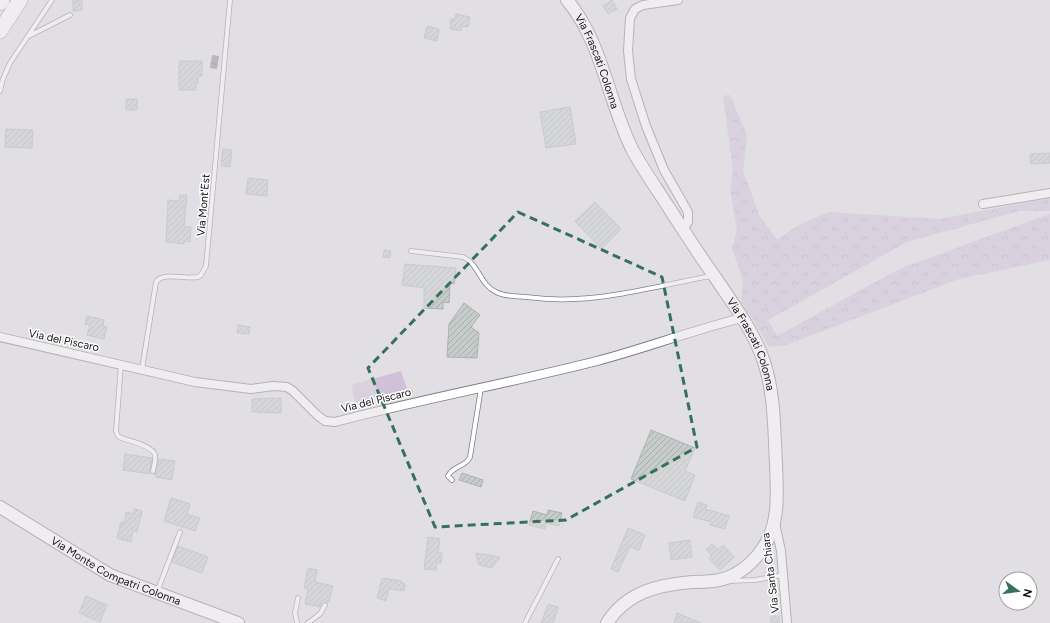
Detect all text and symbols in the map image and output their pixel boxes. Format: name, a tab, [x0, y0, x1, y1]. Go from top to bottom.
street label: Via Frascati Colonna	[572, 12, 621, 111]
street label: Via Mont'Est	[194, 173, 213, 237]
street label: Via Frascati Colonna	[724, 296, 777, 391]
street label: Via del Piscaro	[27, 327, 100, 354]
street label: Via del Piscaro	[340, 385, 413, 415]
street label: Via Santa Chiara	[759, 532, 782, 614]
street label: Via Monte Compatri Colonna	[48, 534, 183, 608]
north arrow	[998, 571, 1038, 611]
text: N	[1020, 588, 1035, 599]

